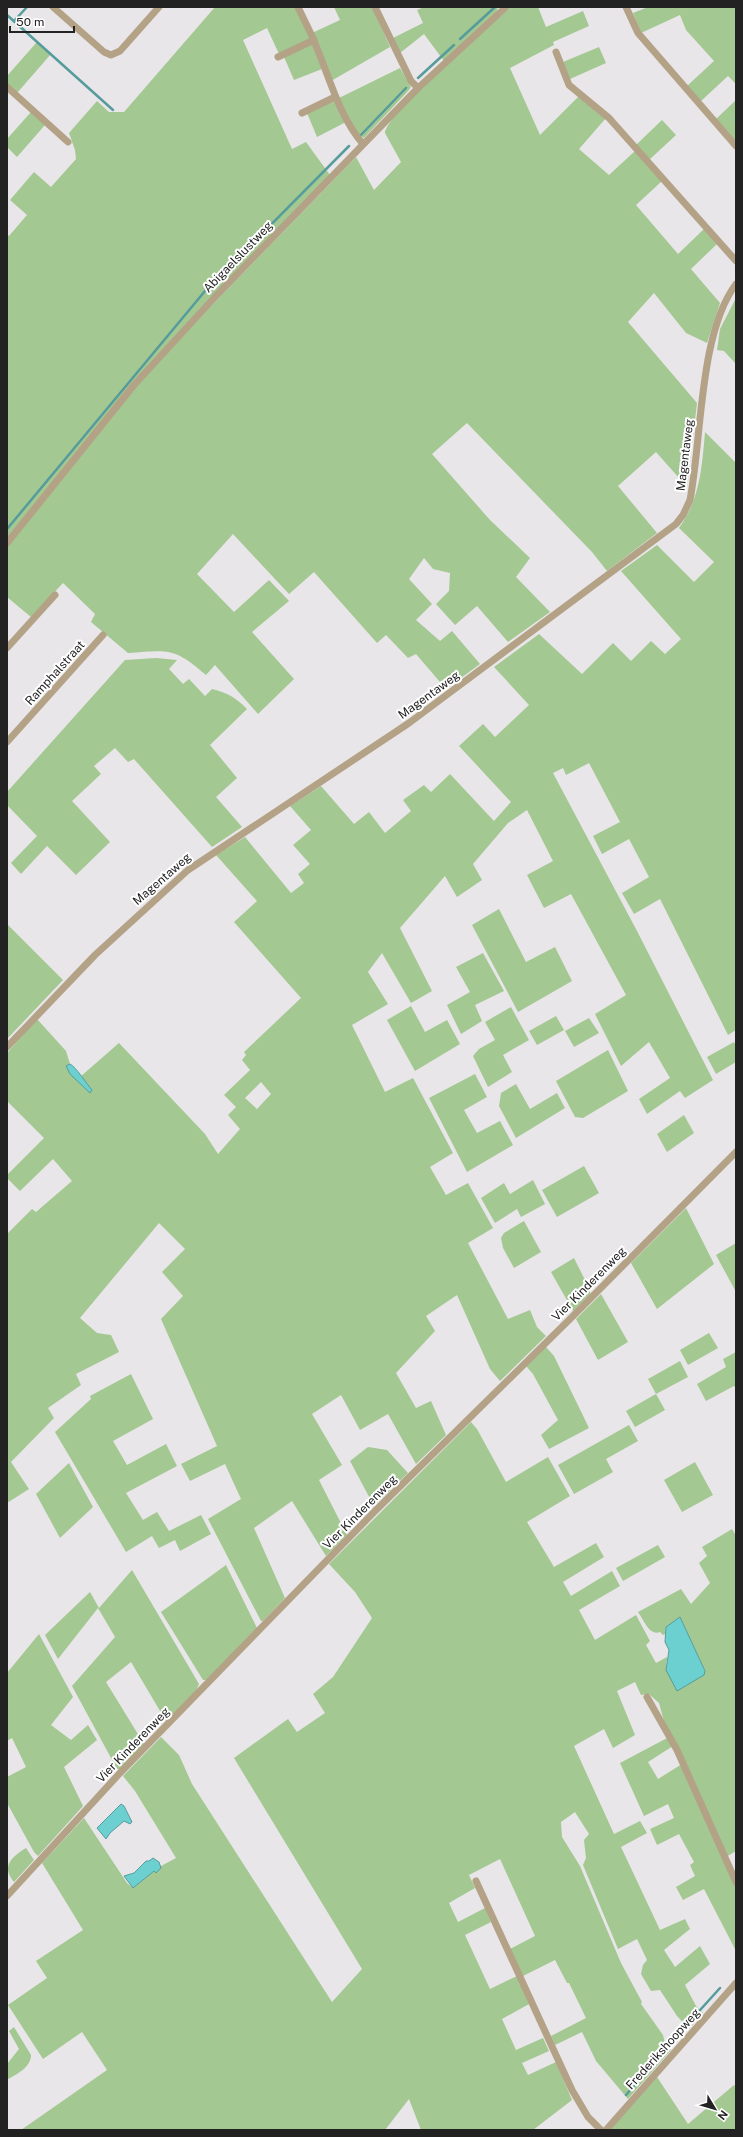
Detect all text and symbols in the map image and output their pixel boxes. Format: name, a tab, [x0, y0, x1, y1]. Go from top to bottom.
scale bar	[10, 8, 74, 34]
text: 50 m	[16, 15, 44, 29]
street label: Abigaelslustweg	[201, 219, 275, 295]
street label: Magentaweg	[674, 418, 696, 492]
street label: Ramphalstraat	[22, 638, 88, 708]
street label: Magentaweg	[396, 668, 462, 722]
street label: Magentaweg	[130, 850, 194, 908]
street label: Vier Kinderenweg	[549, 1244, 629, 1324]
street label: Vier Kinderenweg	[320, 1472, 400, 1552]
street label: Vier Kinderenweg	[94, 1704, 172, 1786]
street label: Frederikshoopweg	[623, 2006, 703, 2092]
north arrow	[695, 2089, 735, 2129]
text: N	[716, 2108, 730, 2122]

